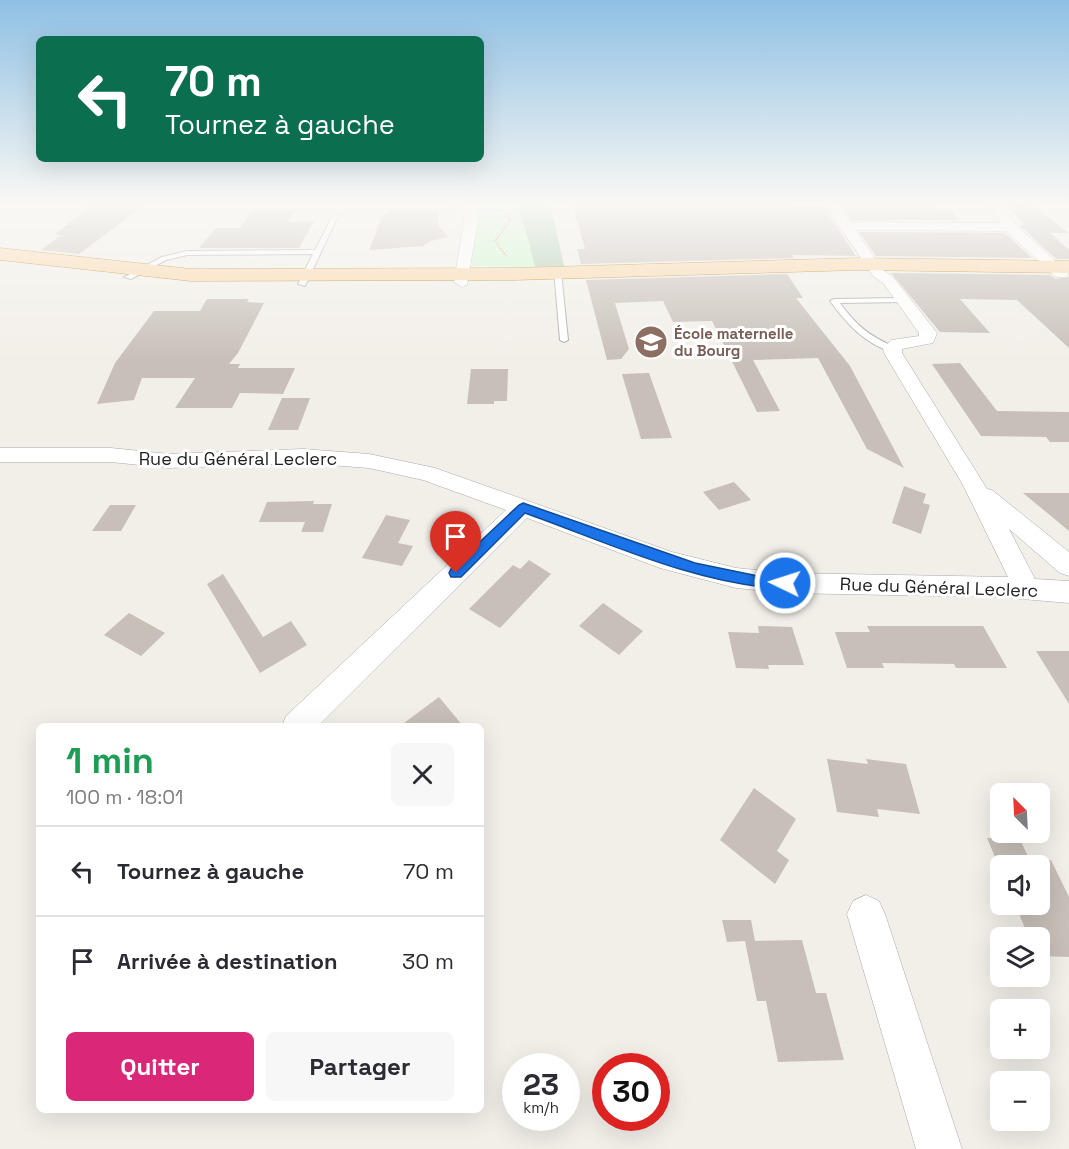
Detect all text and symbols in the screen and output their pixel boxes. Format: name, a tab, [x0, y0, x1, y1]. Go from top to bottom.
text: 70 m	[165, 55, 262, 108]
icon: left	[66, 60, 144, 138]
text: Tournez à gauche	[165, 107, 395, 142]
school or university icon: École maternelle du Bourg	[633, 324, 669, 360]
place label: École maternelle du Bourg	[674, 324, 794, 360]
street label: Rue du Général Leclerc	[139, 447, 337, 470]
pin	[430, 511, 481, 573]
icon: arrive	[439, 520, 472, 553]
position arrow	[753, 551, 817, 615]
street label: Rue du Général Leclerc	[839, 572, 1039, 602]
text: 1 min	[66, 738, 154, 784]
button: close	[391, 743, 454, 806]
north arrow	[990, 783, 1050, 843]
map controls	[990, 783, 1050, 1131]
text: 100 m · 18:01	[66, 784, 183, 810]
icon: left	[66, 855, 99, 888]
button: sound	[990, 855, 1050, 915]
text: Tournez à gauche	[117, 857, 304, 885]
text: 70 m	[403, 857, 454, 885]
button: layers	[990, 927, 1050, 987]
icon: arrive	[66, 945, 99, 978]
text: Arrivée à destination	[117, 947, 338, 975]
text: 30 m	[402, 947, 454, 975]
button: +	[990, 999, 1050, 1059]
button: Quitter	[66, 1032, 254, 1101]
button: Partager	[266, 1032, 454, 1101]
speed limit sign: 30	[592, 1053, 670, 1131]
text: 23	[523, 1065, 559, 1104]
button: −	[990, 1071, 1050, 1131]
text: km/h	[523, 1098, 559, 1117]

